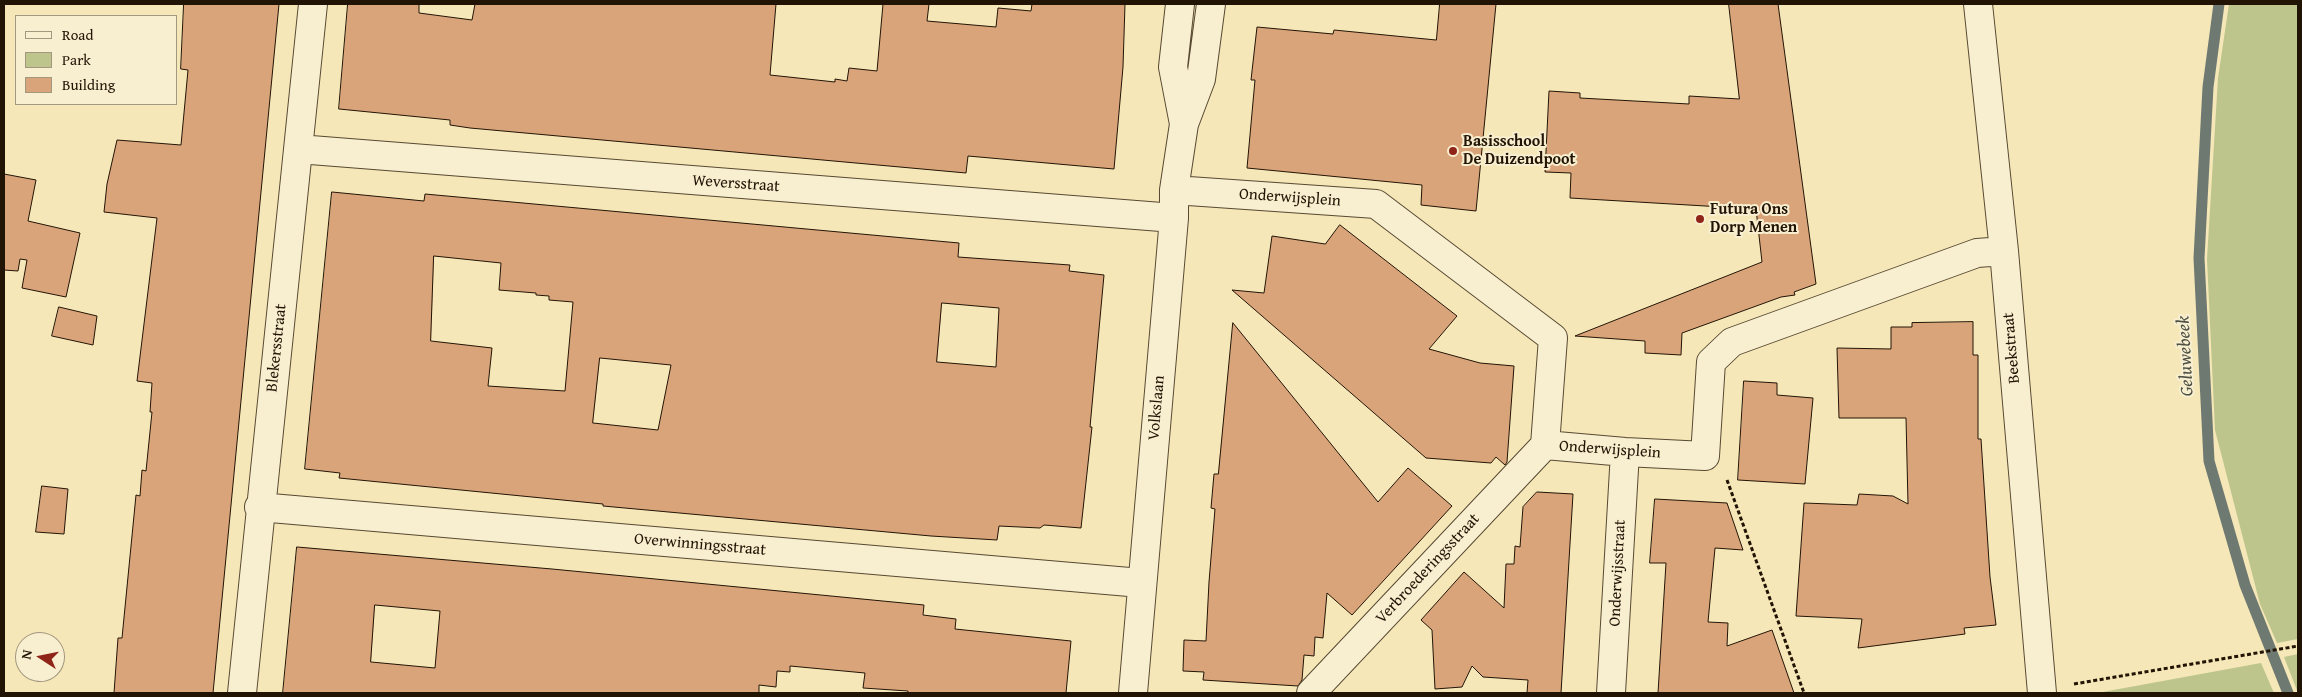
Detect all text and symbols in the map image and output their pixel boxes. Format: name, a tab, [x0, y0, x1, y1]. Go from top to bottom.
legend	[15, 15, 178, 105]
text: Road	[62, 24, 93, 45]
text: Park	[62, 49, 91, 70]
text: Building	[62, 74, 115, 95]
place label: Basisschool De Duizendpoot	[1463, 132, 1576, 170]
marker: Basisschool De Duizendpoot	[1447, 145, 1459, 157]
street label: Weversstraat	[692, 171, 780, 197]
street label: Onderwijsplein	[1238, 185, 1342, 211]
place label: Futura Ons Dorp Menen	[1710, 200, 1797, 238]
marker: Futura Ons Dorp Menen	[1694, 213, 1706, 225]
street label: Blekersstraat	[263, 303, 291, 393]
street label: Beekstraat	[1999, 312, 2025, 384]
water label: Geluwebeek	[2173, 315, 2199, 397]
street label: Volkslaan	[1145, 375, 1169, 441]
street label: Onderwijsplein	[1558, 437, 1662, 463]
street label: Verbroederingsstraat	[1372, 510, 1484, 628]
street label: Onderwijsstraat	[1606, 519, 1630, 627]
street label: Overwinningsstraat	[633, 530, 767, 560]
north arrow	[15, 632, 65, 682]
text: N	[16, 648, 37, 661]

